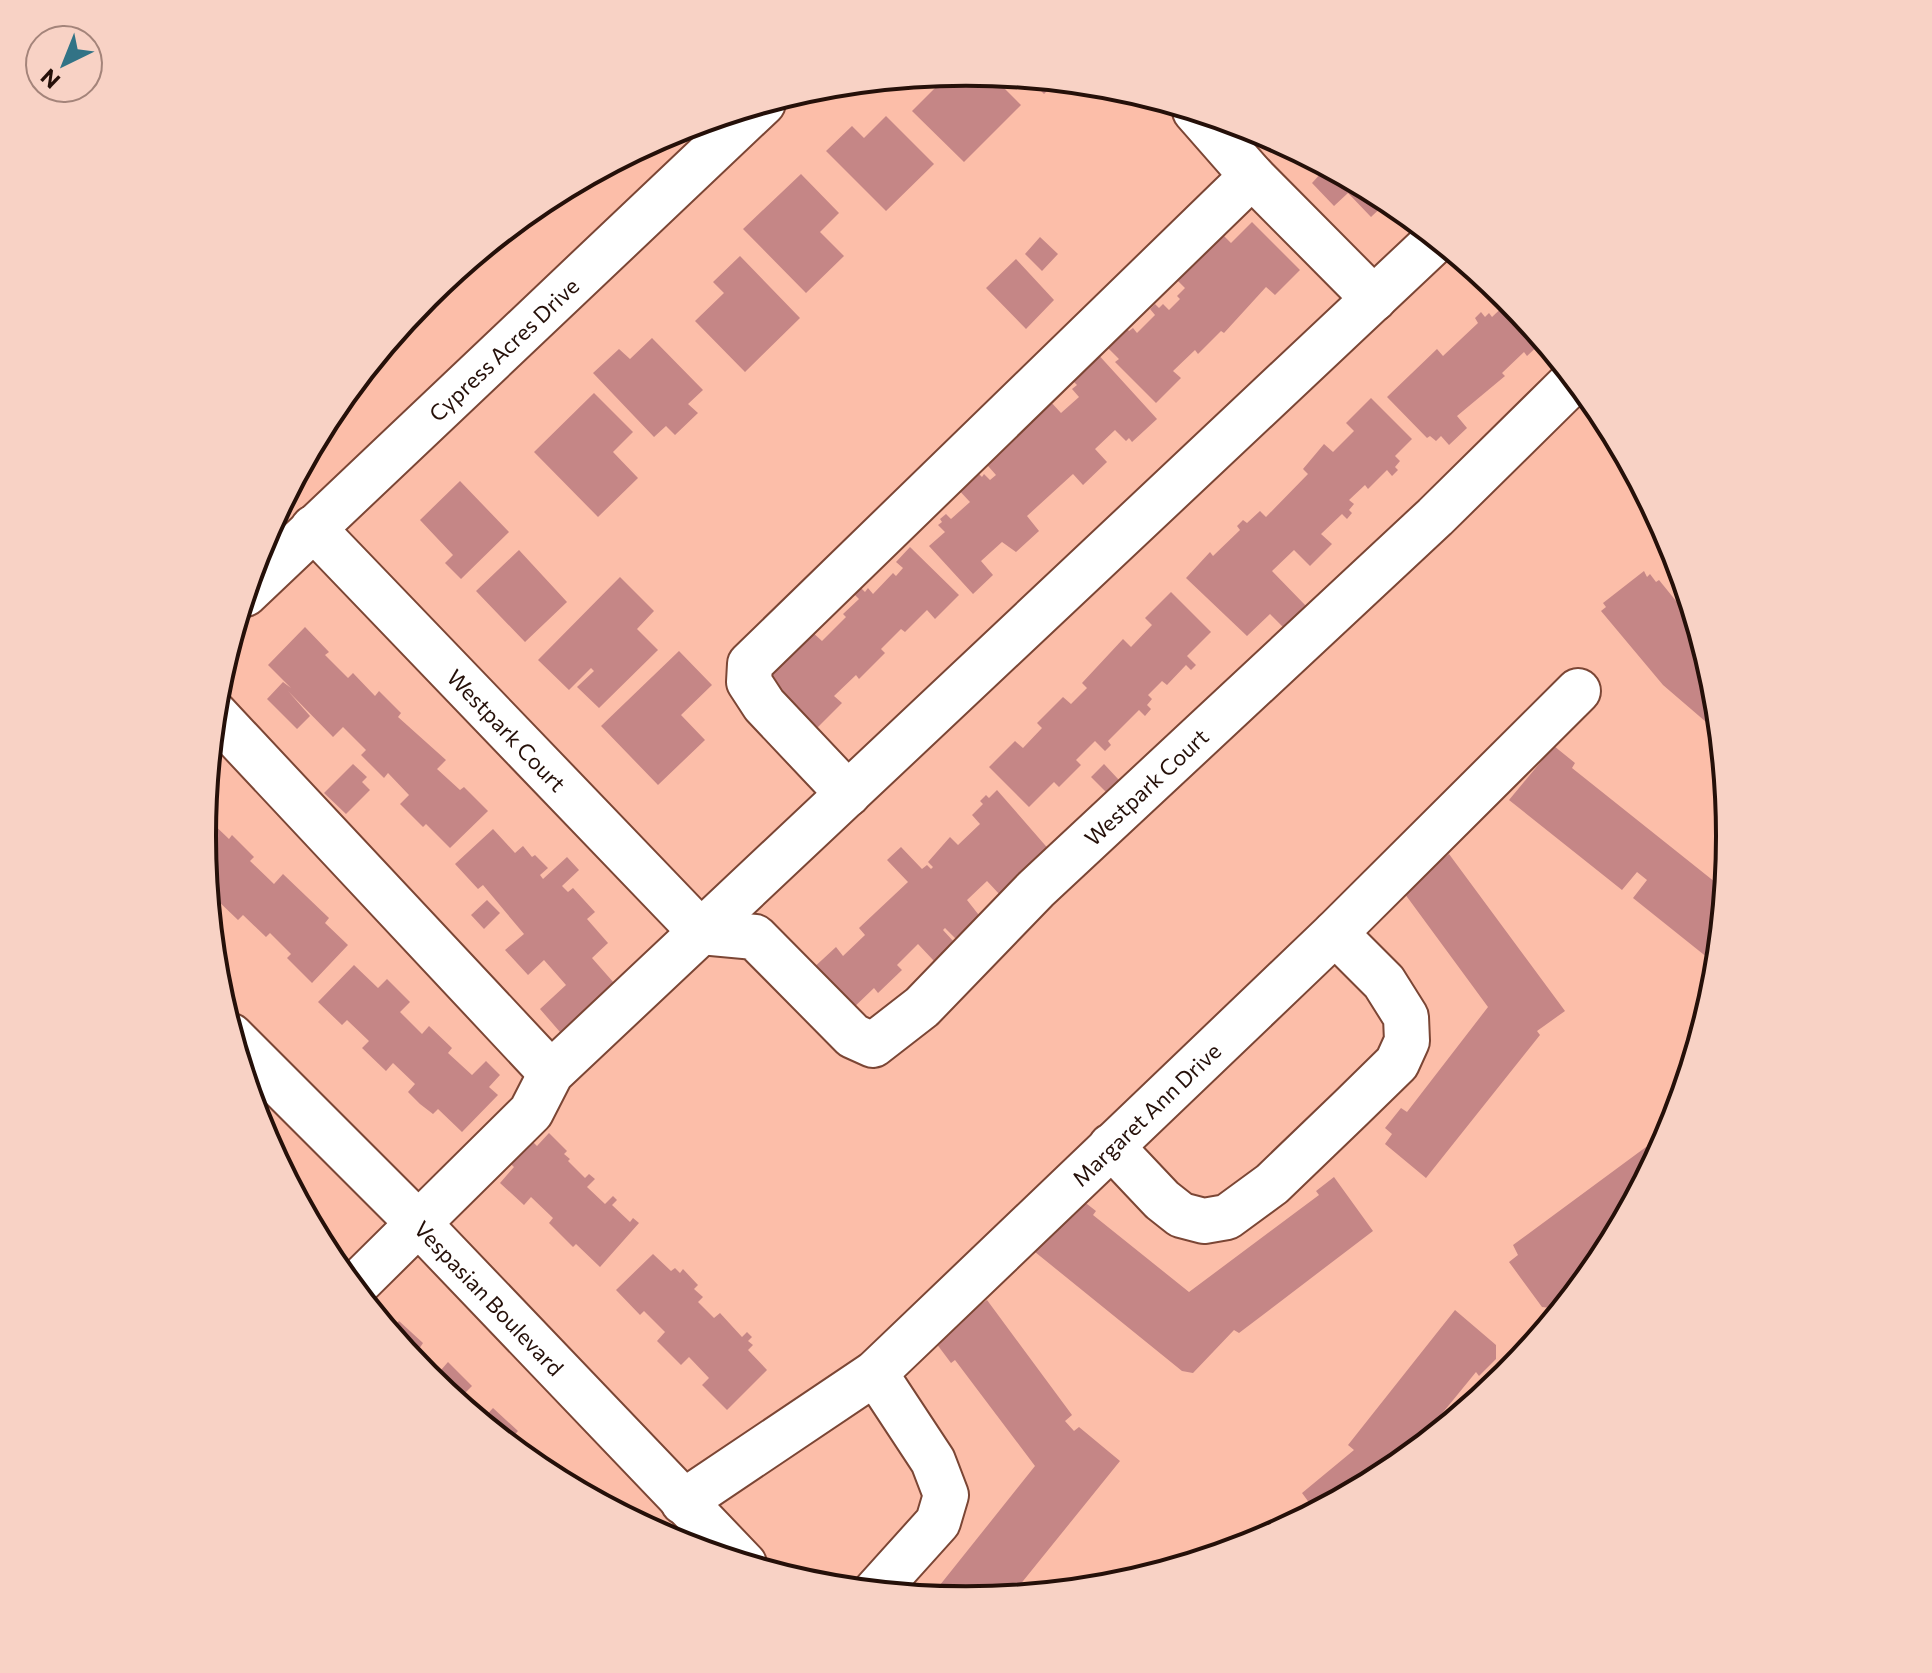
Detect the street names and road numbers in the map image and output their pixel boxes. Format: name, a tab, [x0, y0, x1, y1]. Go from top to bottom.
street label: Cypress Acres Drive	[423, 272, 584, 426]
street label: Westpark Court	[442, 663, 572, 797]
street label: Westpark Court	[1078, 722, 1213, 851]
street label: Margaret Ann Drive	[1066, 1037, 1226, 1191]
street label: Vespasian Boulevard	[409, 1215, 570, 1381]

